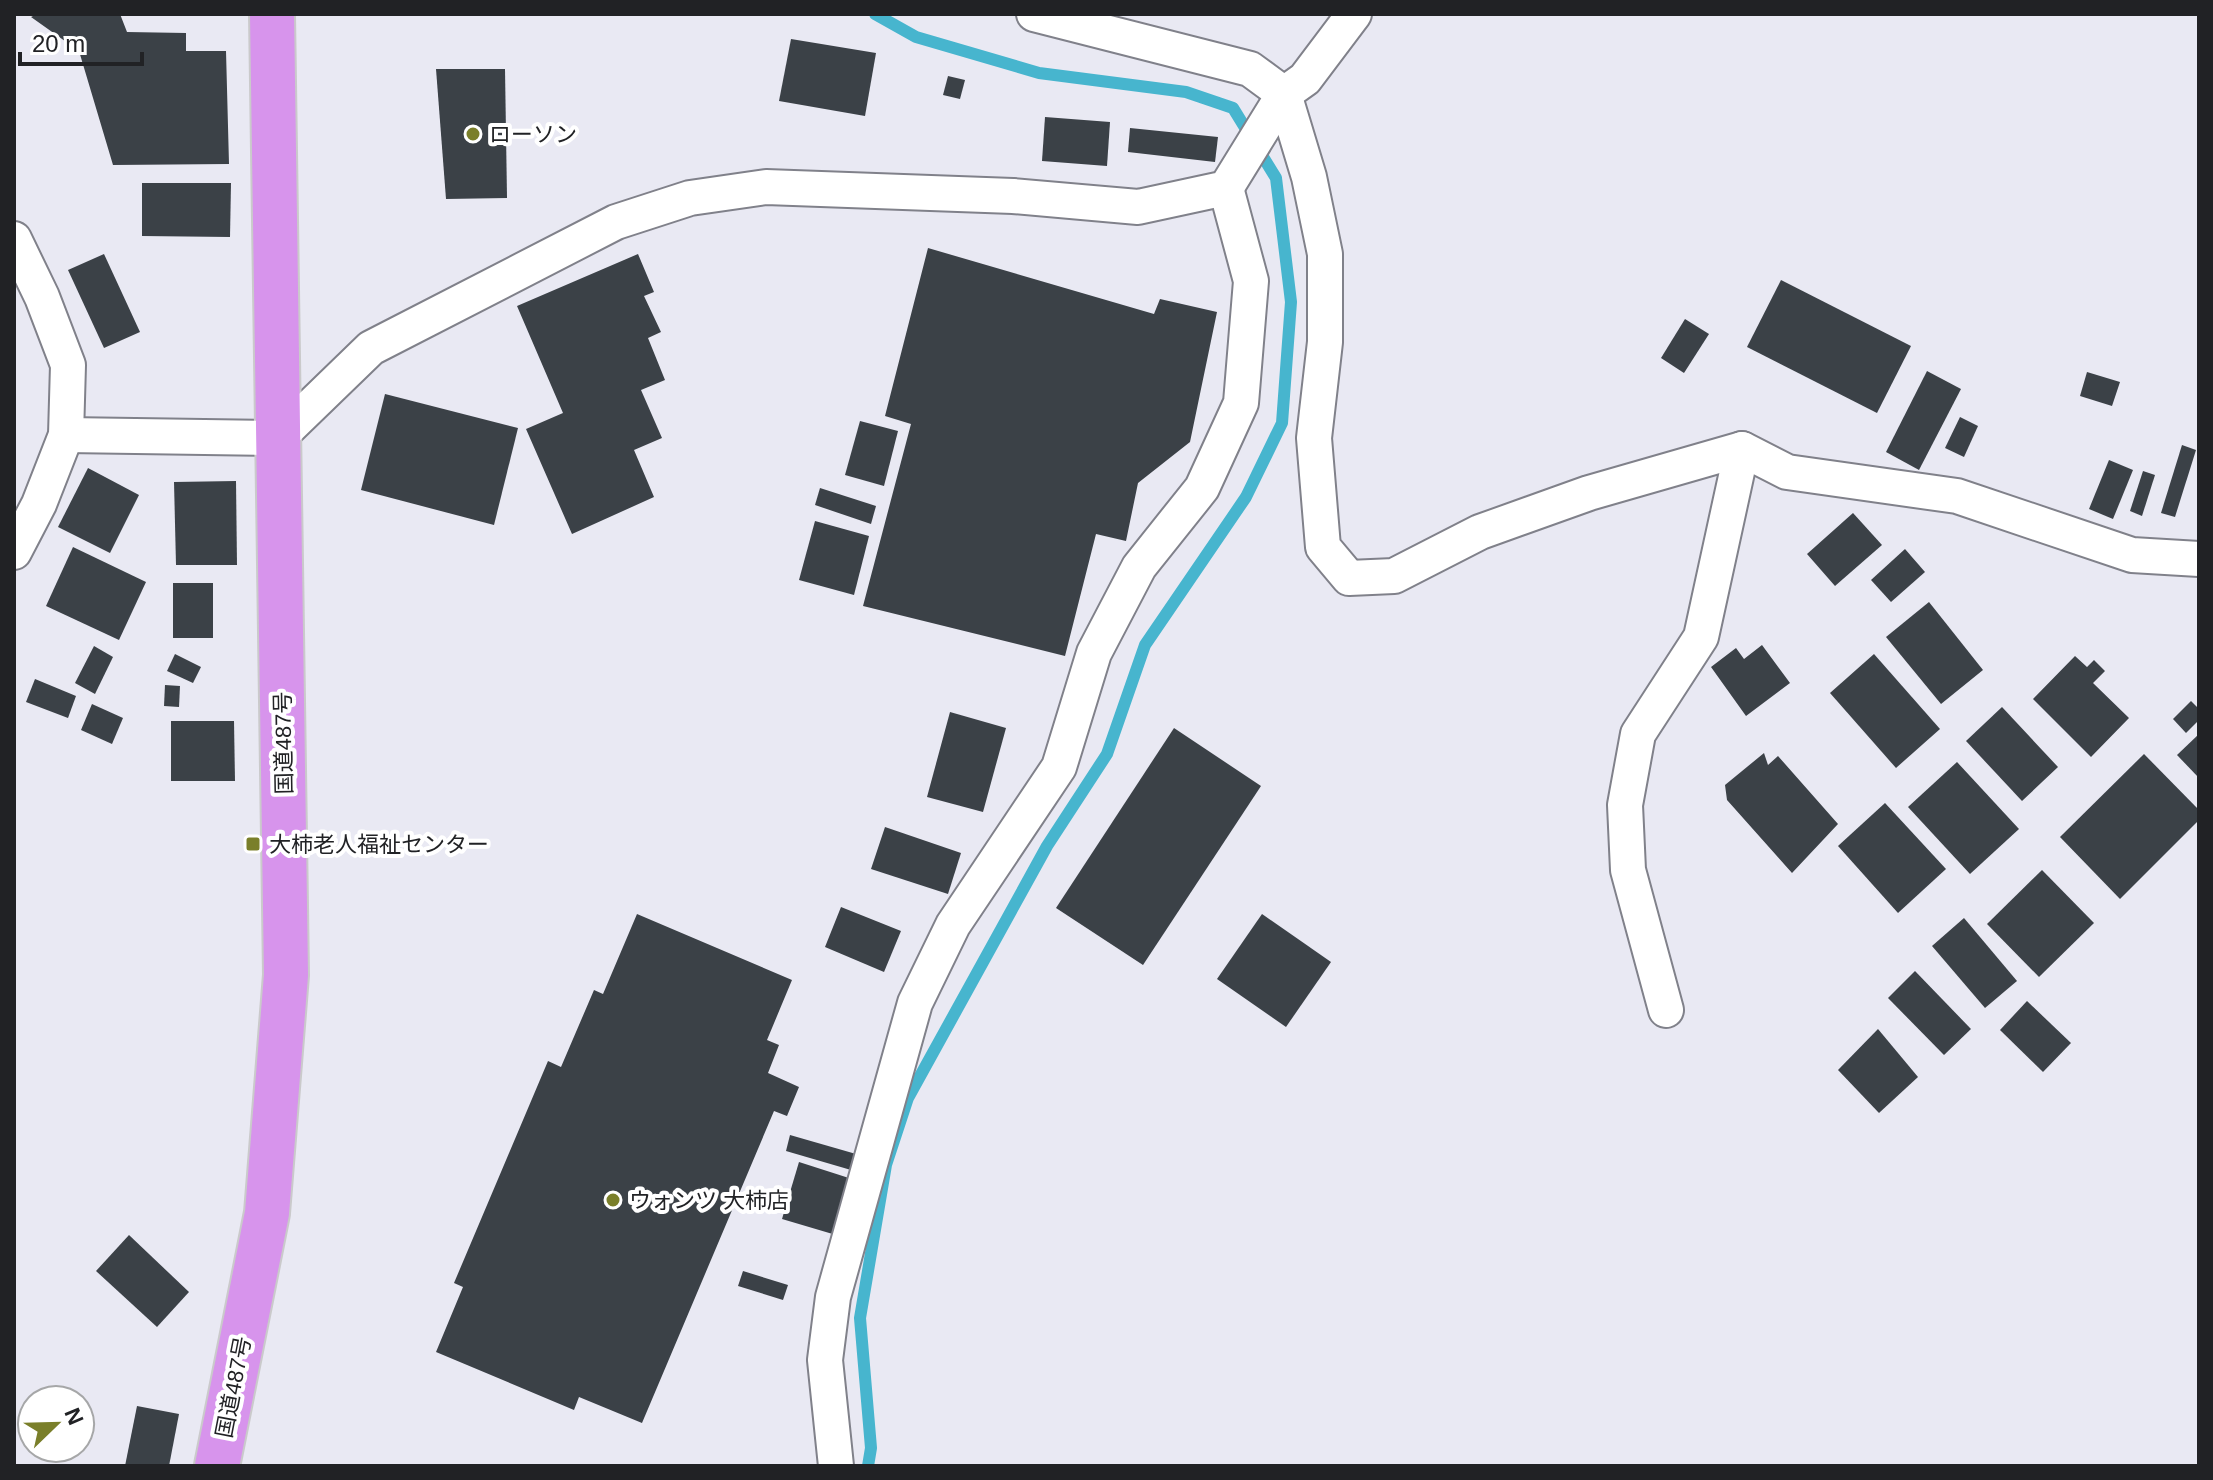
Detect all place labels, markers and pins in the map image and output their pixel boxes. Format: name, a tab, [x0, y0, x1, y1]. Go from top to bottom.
place label: ローソン	[489, 122, 577, 147]
marker: ローソン	[464, 125, 482, 143]
place label: 大柿老人福祉センター	[269, 832, 489, 857]
marker: 大柿老人福祉センター	[244, 835, 262, 853]
place label: ウォンツ 大柿店	[629, 1188, 789, 1213]
marker: ウォンツ 大柿店	[604, 1191, 622, 1209]

